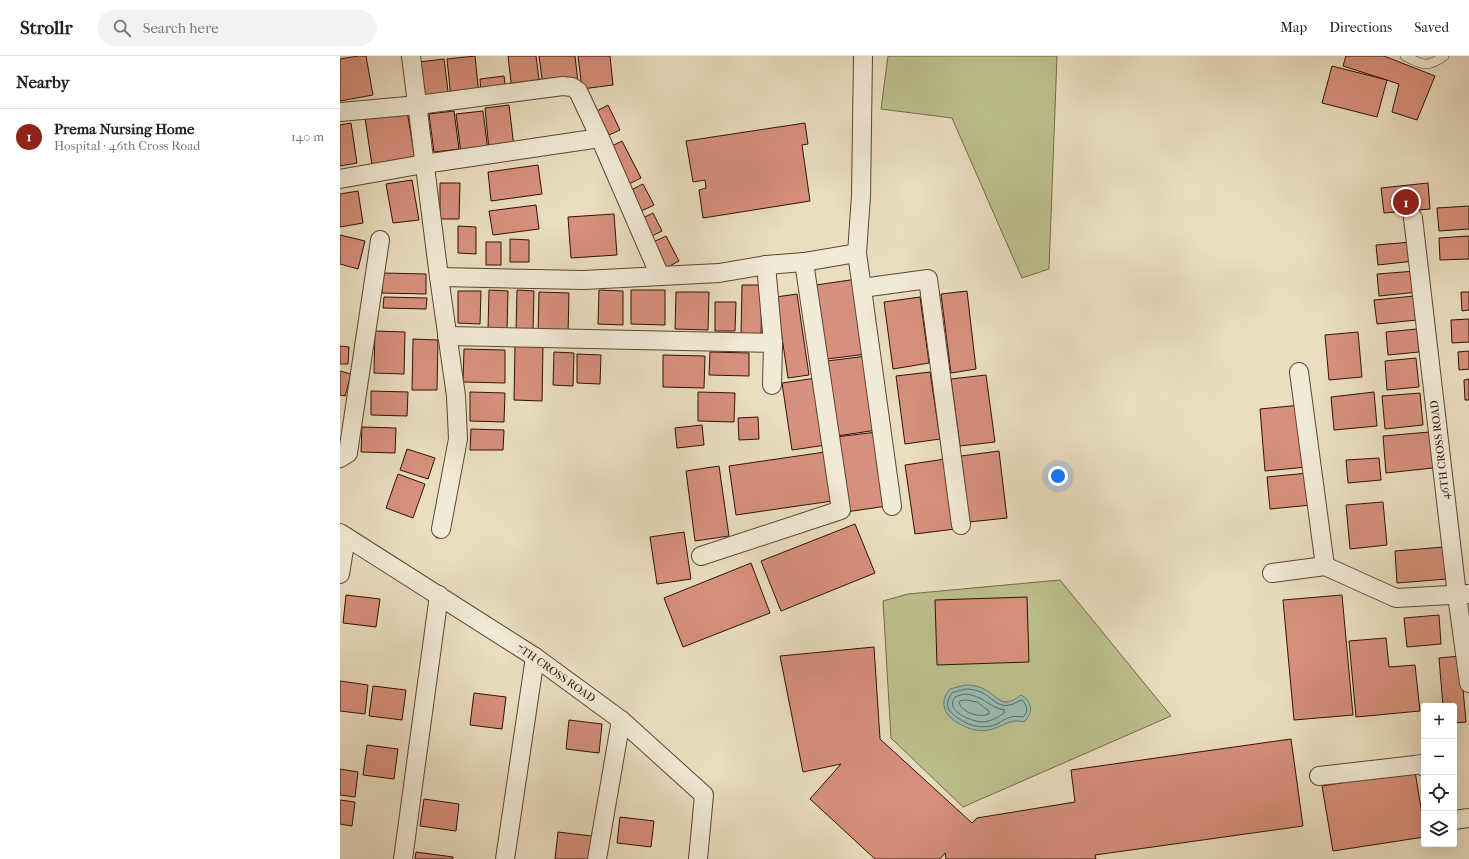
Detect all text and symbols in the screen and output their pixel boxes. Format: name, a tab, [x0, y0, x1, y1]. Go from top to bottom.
search box	[97, 10, 377, 46]
text: Strollr	[20, 17, 73, 39]
icon: search	[111, 17, 133, 39]
text: Search here	[143, 19, 219, 37]
text: Map	[1280, 19, 1307, 36]
text: Directions	[1329, 19, 1392, 36]
text: Saved	[1414, 19, 1449, 36]
text: Nearby	[16, 72, 70, 92]
text: Prema Nursing Home	[54, 120, 194, 138]
text: 1	[27, 129, 31, 144]
text: 140 m	[291, 129, 324, 144]
text: Hospital · 46th Cross Road	[54, 138, 200, 153]
pin: 1	[1393, 187, 1419, 217]
street label: 46TH CROSS ROAD	[1427, 400, 1453, 500]
your location	[1048, 466, 1068, 486]
street label: 7TH CROSS ROAD	[514, 641, 598, 705]
map controls	[1421, 703, 1457, 847]
button: +	[1421, 703, 1457, 739]
button: −	[1421, 739, 1457, 775]
button: locate	[1421, 775, 1457, 811]
button: layers	[1421, 811, 1457, 847]

